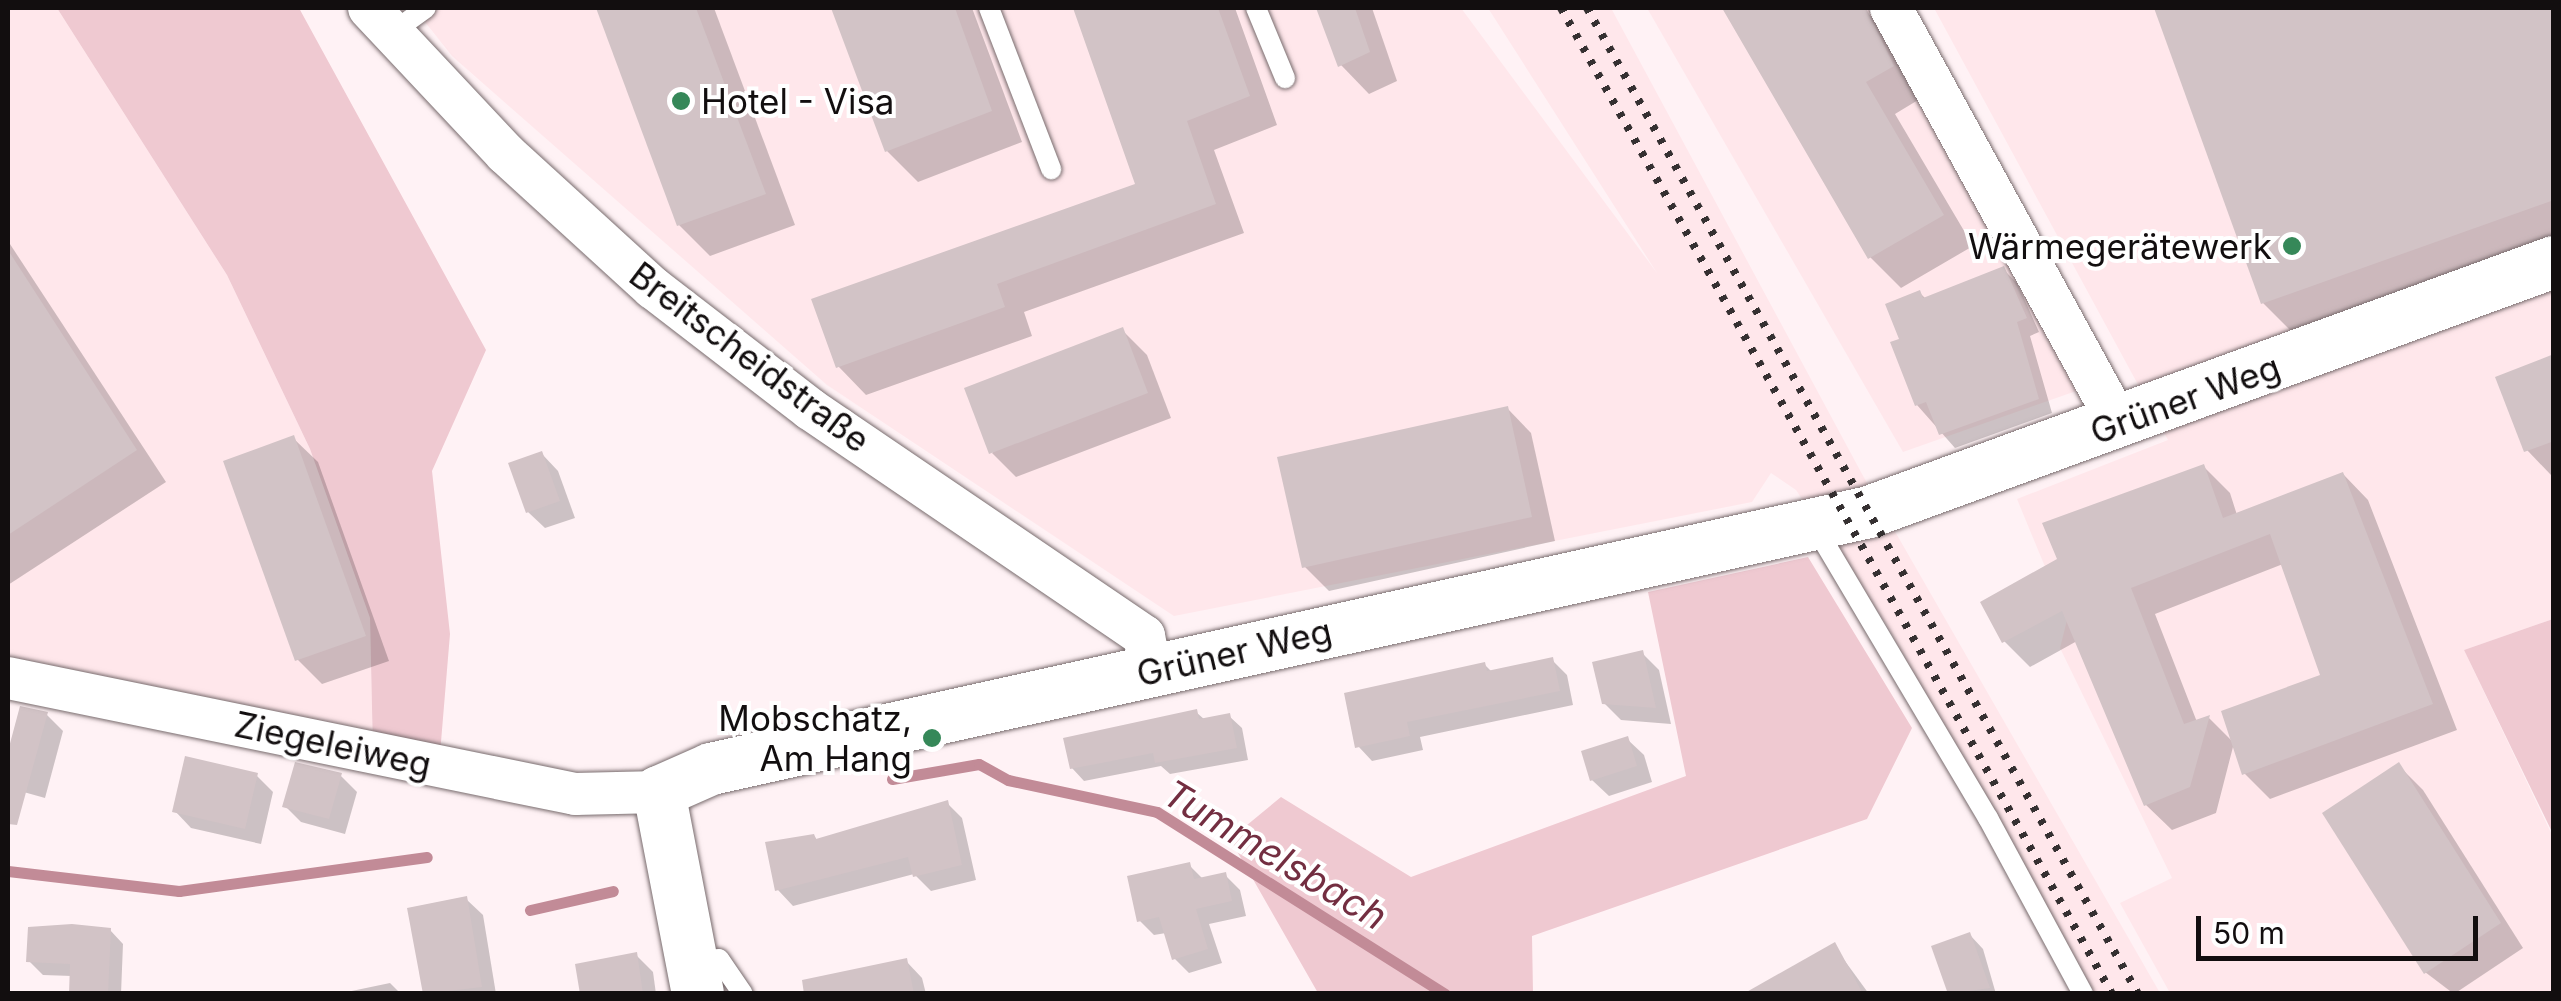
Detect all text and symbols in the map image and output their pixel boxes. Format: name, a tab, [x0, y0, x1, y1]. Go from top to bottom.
place label: Hotel - Visa	[701, 80, 895, 122]
marker: Hotel - Visa	[670, 90, 692, 112]
place label: Wärmegerätewerk	[1968, 225, 2272, 267]
marker: Wärmegerätewerk	[2281, 235, 2303, 257]
street label: Breitscheidstraße	[622, 253, 878, 461]
street label: Grüner Weg	[2084, 345, 2286, 453]
street label: Grüner Weg	[1132, 609, 1336, 695]
place label: Mobschatz, Am Hang	[718, 697, 912, 779]
street label: Ziegeleiweg	[231, 703, 435, 785]
marker: Mobschatz, Am Hang	[921, 727, 943, 749]
water label: Tummelsbach	[1155, 770, 1395, 940]
scale bar	[2201, 896, 2484, 958]
text: 50 m	[2213, 915, 2285, 951]

